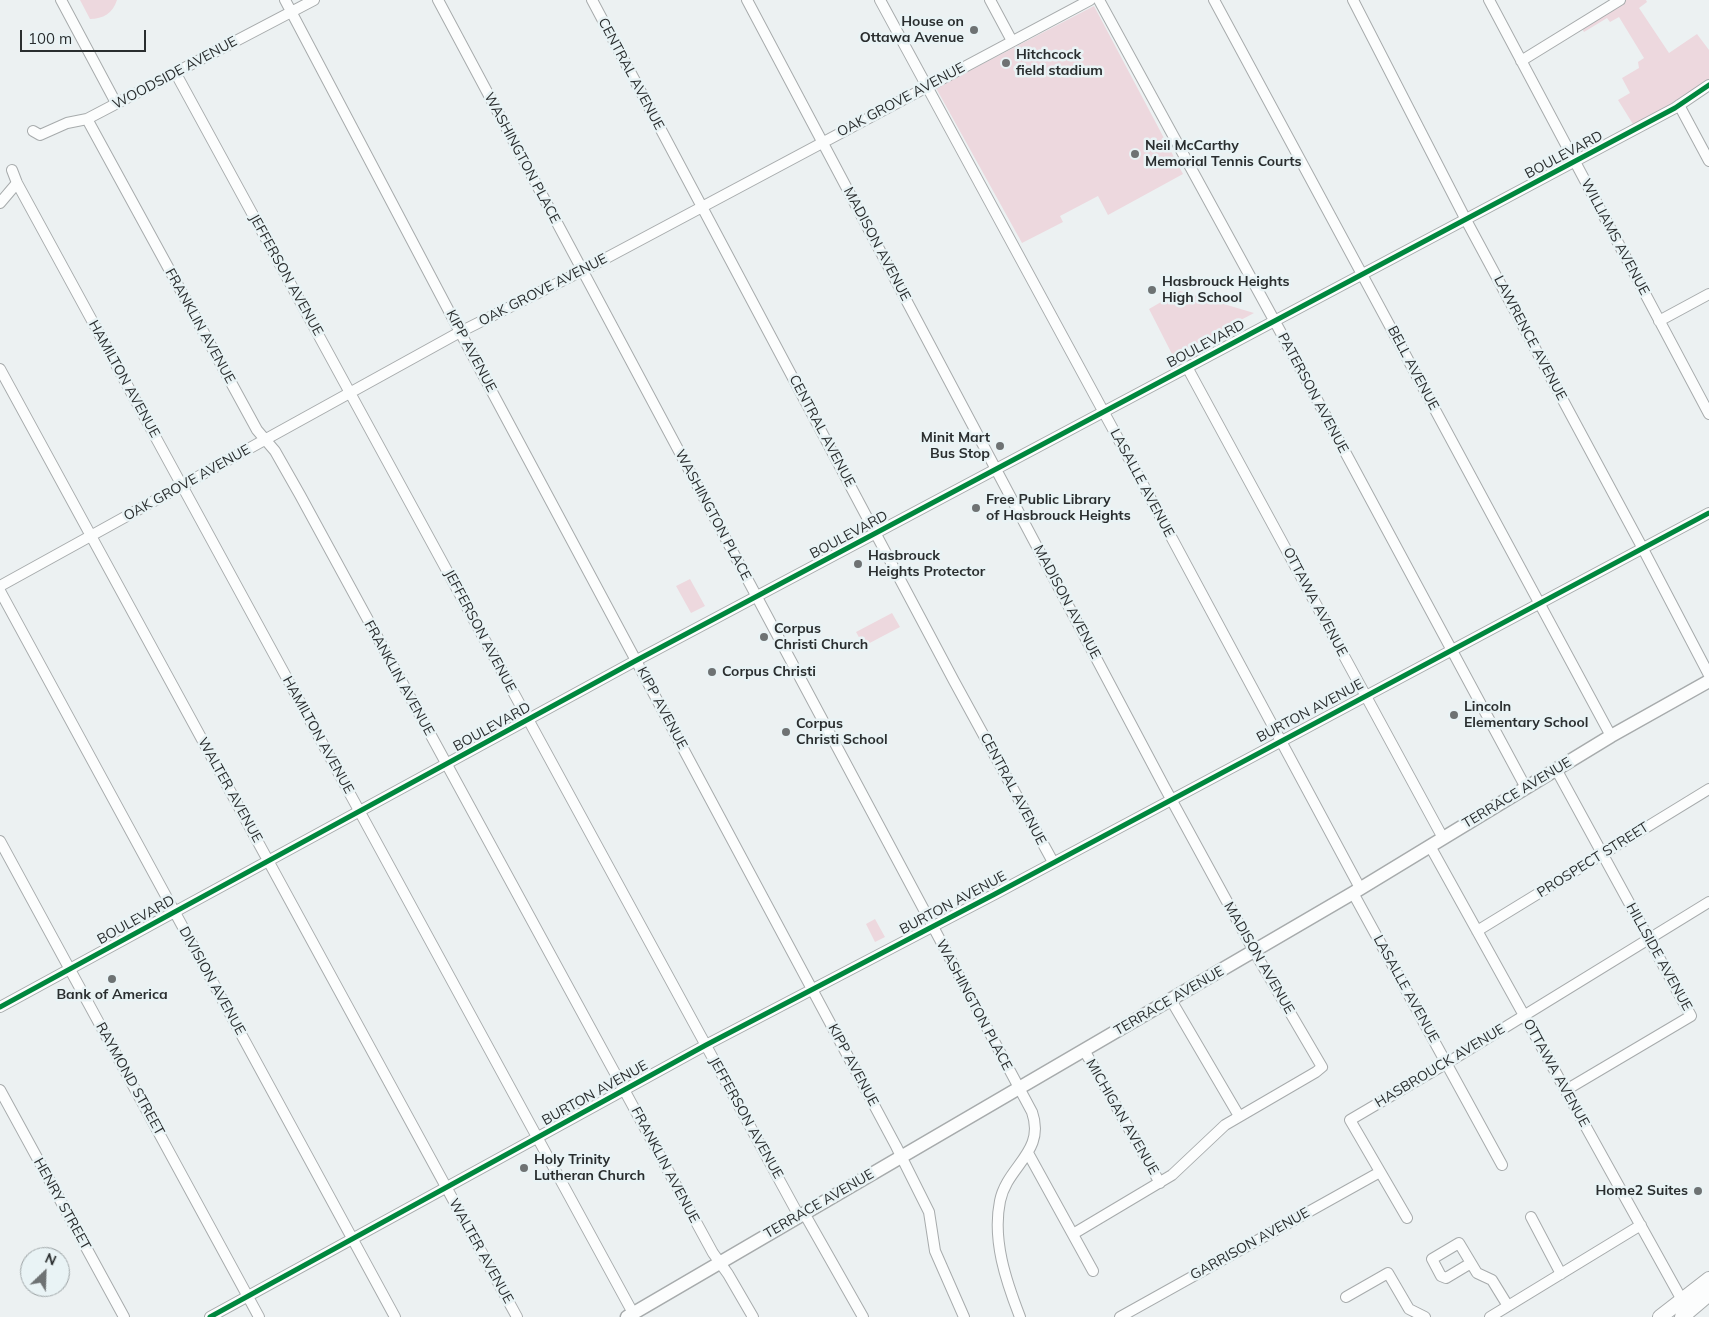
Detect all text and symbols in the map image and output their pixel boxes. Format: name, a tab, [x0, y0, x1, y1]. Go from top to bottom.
place label: House on Ottawa Avenue	[860, 14, 964, 46]
street label: CENTRAL AVENUE	[594, 15, 668, 133]
scale bar	[22, 20, 149, 52]
marker: House on Ottawa Avenue	[968, 24, 980, 36]
text: 100 m	[28, 29, 72, 48]
street label: WOODSIDE AVENUE	[110, 33, 240, 113]
place label: Hitchcock field stadium	[1016, 47, 1103, 80]
marker: Hitchcock field stadium	[1000, 57, 1012, 69]
street label: OAK GROVE AVENUE	[834, 59, 968, 141]
street label: WASHINGTON PLACE	[480, 90, 564, 226]
street label: BOULEVARD	[1522, 127, 1606, 183]
place label: Neil McCarthy Memorial Tennis Courts	[1145, 138, 1302, 170]
marker: Neil McCarthy Memorial Tennis Courts	[1129, 148, 1141, 160]
street label: WILLIAMS AVENUE	[1577, 176, 1653, 298]
street label: MADISON AVENUE	[840, 184, 914, 304]
street label: JEFFERSON AVENUE	[246, 211, 326, 339]
street label: OAK GROVE AVENUE	[476, 250, 610, 330]
street label: FRANKLIN AVENUE	[161, 266, 239, 386]
street label: LAWRENCE AVENUE	[1490, 273, 1570, 403]
place label: Hasbrouck Heights High School	[1162, 274, 1289, 306]
marker: Hasbrouck Heights High School	[1146, 284, 1158, 296]
street label: KIPP AVENUE	[442, 307, 500, 395]
street label: BOULEVARD	[1164, 316, 1248, 372]
street label: HAMILTON AVENUE	[85, 317, 163, 441]
street label: BELL AVENUE	[1384, 323, 1442, 413]
street label: PATERSON AVENUE	[1274, 330, 1352, 456]
street label: CENTRAL AVENUE	[785, 372, 859, 490]
street label: LASALLE AVENUE	[1106, 426, 1178, 540]
place label: Minit Mart Bus Stop	[921, 430, 990, 462]
marker: Minit Mart Bus Stop	[994, 440, 1006, 452]
street label: OAK GROVE AVENUE	[121, 441, 253, 525]
street label: WASHINGTON PLACE	[671, 447, 755, 583]
place label: Free Public Library of Hasbrouck Heights	[986, 492, 1131, 524]
marker: Free Public Library of Hasbrouck Heights	[970, 502, 982, 514]
street label: BOULEVARD	[807, 507, 891, 563]
street label: MADISON AVENUE	[1030, 542, 1104, 662]
street label: OTTAWA AVENUE	[1279, 545, 1351, 659]
place label: Hasbrouck Heights Protector	[868, 548, 985, 580]
marker: Hasbrouck Heights Protector	[852, 558, 864, 570]
street label: JEFFERSON AVENUE	[441, 567, 519, 695]
street label: FRANKLIN AVENUE	[360, 618, 438, 738]
place label: Corpus Christi Church	[774, 621, 868, 654]
marker: Corpus Christi Church	[758, 631, 770, 643]
street label: KIPP AVENUE	[633, 664, 691, 752]
place label: Corpus Christi	[722, 664, 816, 680]
marker: Corpus Christi	[706, 666, 718, 678]
street label: HAMILTON AVENUE	[279, 673, 357, 797]
street label: BURTON AVENUE	[1254, 676, 1366, 746]
street label: BOULEVARD	[450, 699, 534, 755]
place label: Lincoln Elementary School	[1464, 699, 1588, 732]
marker: Lincoln Elementary School	[1448, 709, 1460, 721]
place label: Corpus Christi School	[796, 716, 888, 749]
marker: Corpus Christi School	[780, 726, 792, 738]
street label: CENTRAL AVENUE	[976, 730, 1050, 848]
street label: WALTER AVENUE	[194, 735, 266, 845]
street label: TERRACE AVENUE	[1460, 754, 1574, 832]
street label: PROSPECT STREET	[1534, 819, 1652, 901]
street label: BURTON AVENUE	[897, 868, 1009, 938]
street label: BOULEVARD	[94, 892, 178, 948]
street label: MADISON AVENUE	[1220, 899, 1298, 1017]
street label: HILLSIDE AVENUE	[1622, 900, 1696, 1014]
street label: DIVISION AVENUE	[175, 924, 249, 1038]
street label: LASALLE AVENUE	[1370, 932, 1442, 1046]
street label: WASHINGTON PLACE	[932, 937, 1016, 1073]
street label: TERRACE AVENUE	[1111, 963, 1227, 1039]
marker: Bank of America	[106, 973, 118, 985]
place label: Bank of America	[56, 987, 168, 1003]
street label: OTTAWA AVENUE	[1519, 1016, 1593, 1130]
street label: RAYMOND STREET	[92, 1020, 168, 1138]
street label: KIPP AVENUE	[824, 1021, 882, 1109]
street label: HASBROUCK AVENUE	[1372, 1021, 1508, 1111]
street label: JEFFERSON AVENUE	[706, 1054, 786, 1182]
street label: MICHIGAN AVENUE	[1082, 1056, 1162, 1178]
street label: BURTON AVENUE	[539, 1057, 651, 1129]
street label: FRANKLIN AVENUE	[627, 1104, 703, 1226]
place label: Holy Trinity Lutheran Church	[534, 1152, 645, 1184]
street label: HENRY STREET	[30, 1155, 94, 1253]
marker: Holy Trinity Lutheran Church	[518, 1162, 530, 1174]
street label: TERRACE AVENUE	[761, 1166, 877, 1242]
place label: Home2 Suites	[1595, 1183, 1688, 1199]
marker: Home2 Suites	[1692, 1185, 1704, 1197]
street label: WALTER AVENUE	[445, 1196, 517, 1306]
street label: GARRISON AVENUE	[1188, 1204, 1312, 1284]
north arrow	[20, 1247, 70, 1297]
text: N	[42, 1249, 59, 1270]

